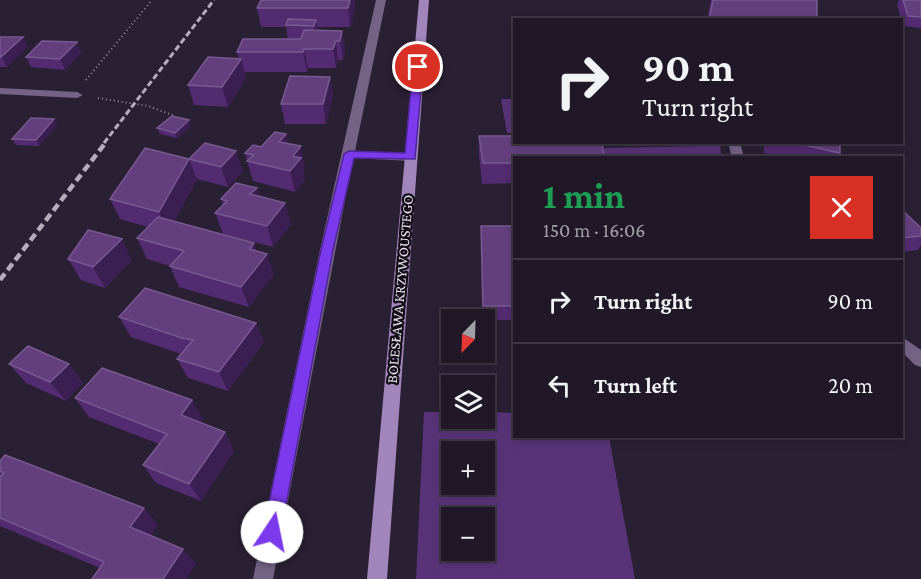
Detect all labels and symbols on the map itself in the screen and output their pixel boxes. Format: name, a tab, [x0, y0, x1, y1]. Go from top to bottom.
pin	[392, 41, 443, 92]
street label: BOLESŁAWA KRZYWOUSTEGO	[384, 194, 416, 384]
north arrow	[441, 309, 495, 363]
position arrow	[240, 500, 304, 564]

